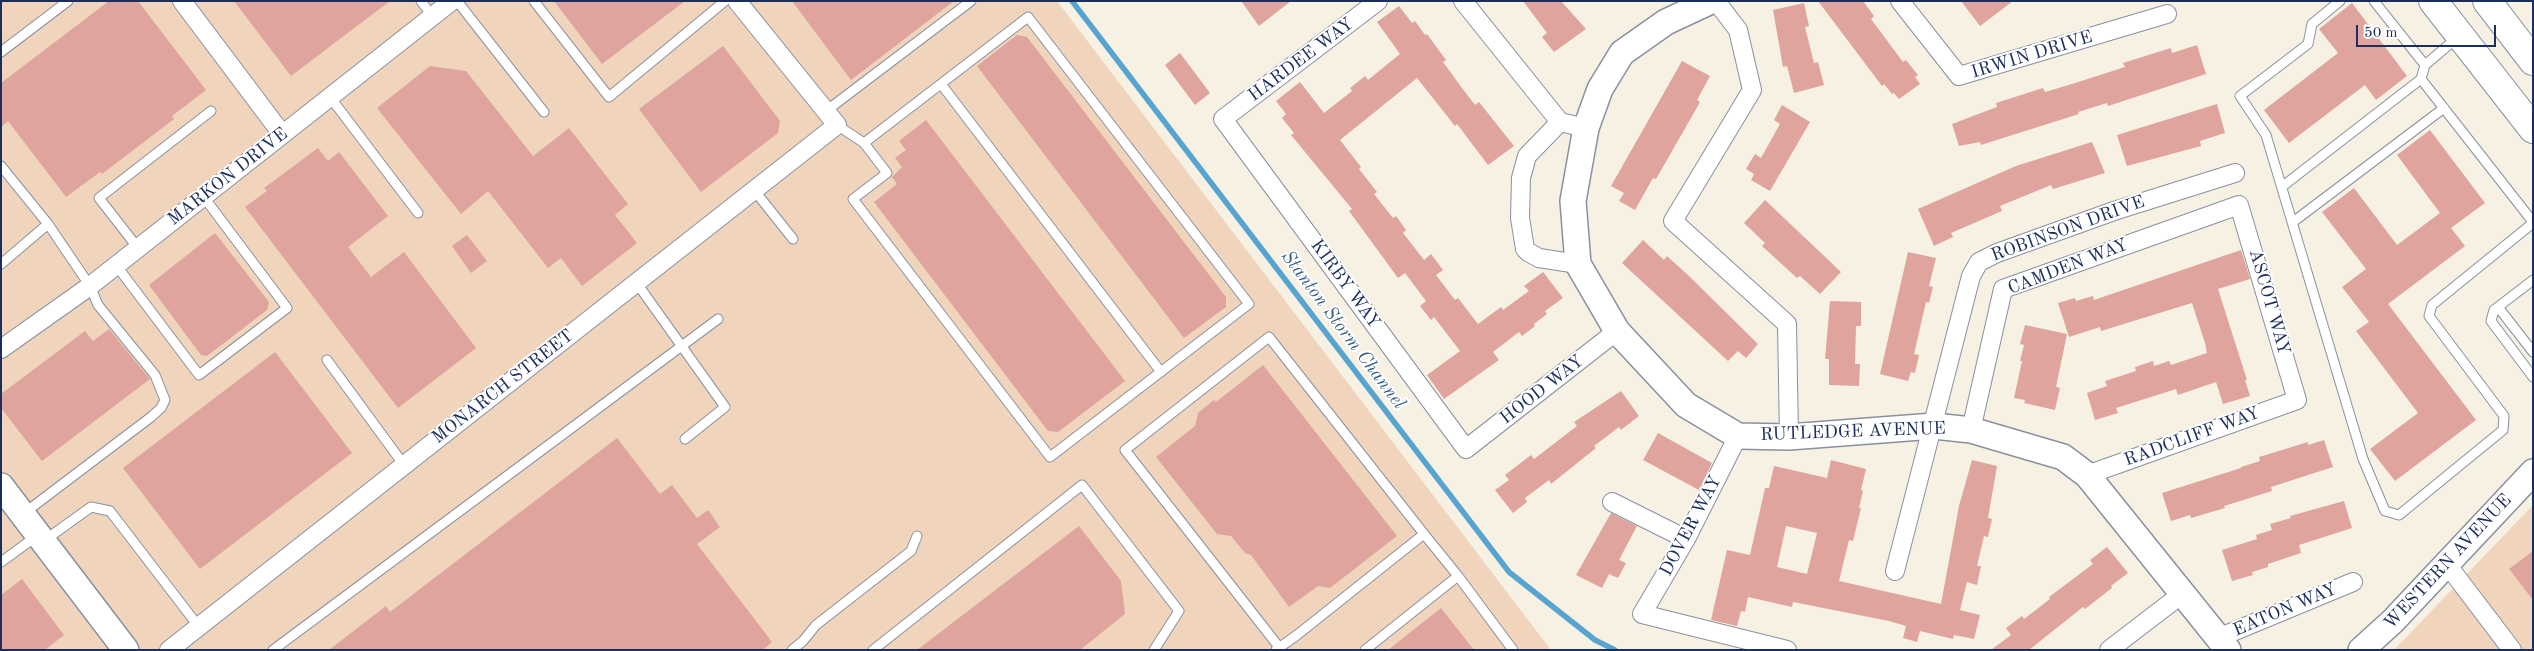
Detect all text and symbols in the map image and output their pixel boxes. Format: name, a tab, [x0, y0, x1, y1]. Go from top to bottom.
street label: HARDEE WAY	[1244, 13, 1358, 107]
scale bar	[2359, 15, 2499, 47]
street label: IRWIN DRIVE	[1969, 26, 2095, 84]
text: 50 m	[2364, 26, 2398, 41]
street label: MARKON DRIVE	[164, 123, 292, 231]
street label: ROBINSON DRIVE	[1988, 191, 2148, 267]
street label: CAMDEN WAY	[2005, 234, 2131, 300]
street label: KIRBY WAY	[1305, 235, 1385, 333]
water label: Stanton Storm Channel	[1276, 246, 1410, 414]
street label: ASCOT WAY	[2244, 247, 2294, 357]
street label: MONARCH STREET	[428, 325, 578, 449]
street label: HOOD WAY	[1496, 351, 1588, 429]
street label: RADCLIFF WAY	[2121, 402, 2263, 472]
street label: RUTLEDGE AVENUE	[1760, 418, 1946, 446]
street label: DOVER WAY	[1655, 472, 1727, 580]
street label: WESTERN AVENUE	[2380, 490, 2516, 634]
street label: EATON WAY	[2230, 579, 2340, 641]

